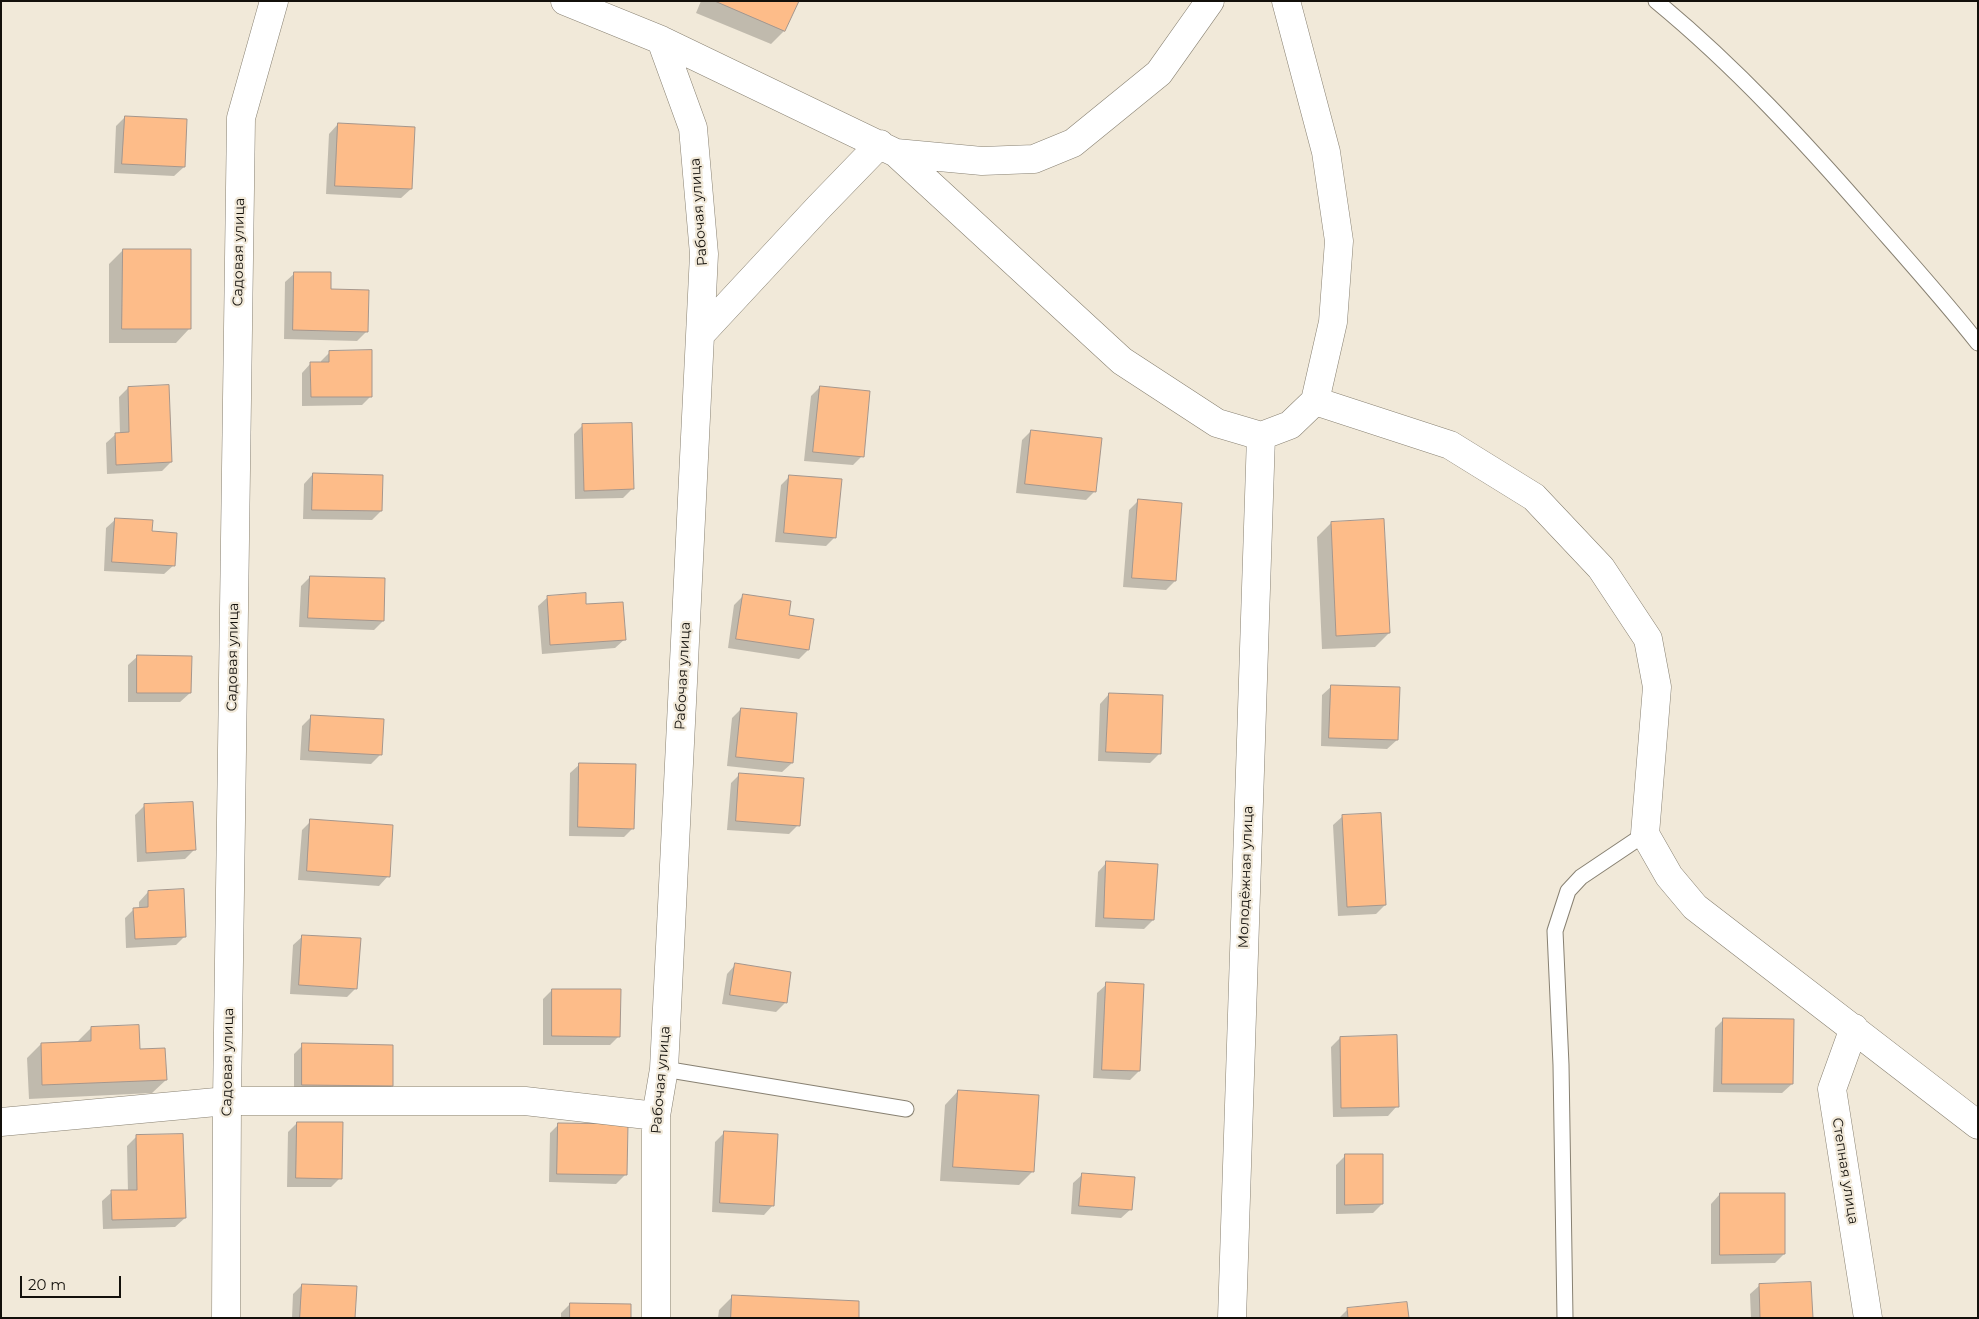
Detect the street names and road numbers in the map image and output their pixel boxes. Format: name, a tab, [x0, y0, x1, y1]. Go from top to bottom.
street label: Рабочая улица	[687, 157, 711, 267]
street label: Садовая улица	[230, 198, 248, 306]
street label: Садовая улица	[224, 603, 242, 711]
street label: Рабочая улица	[672, 621, 694, 731]
street label: Молодёжная улица	[1235, 805, 1257, 949]
street label: Садовая улица	[219, 1008, 237, 1116]
street label: Рабочая улица	[648, 1025, 674, 1135]
street label: Степная улица	[1828, 1117, 1862, 1225]

